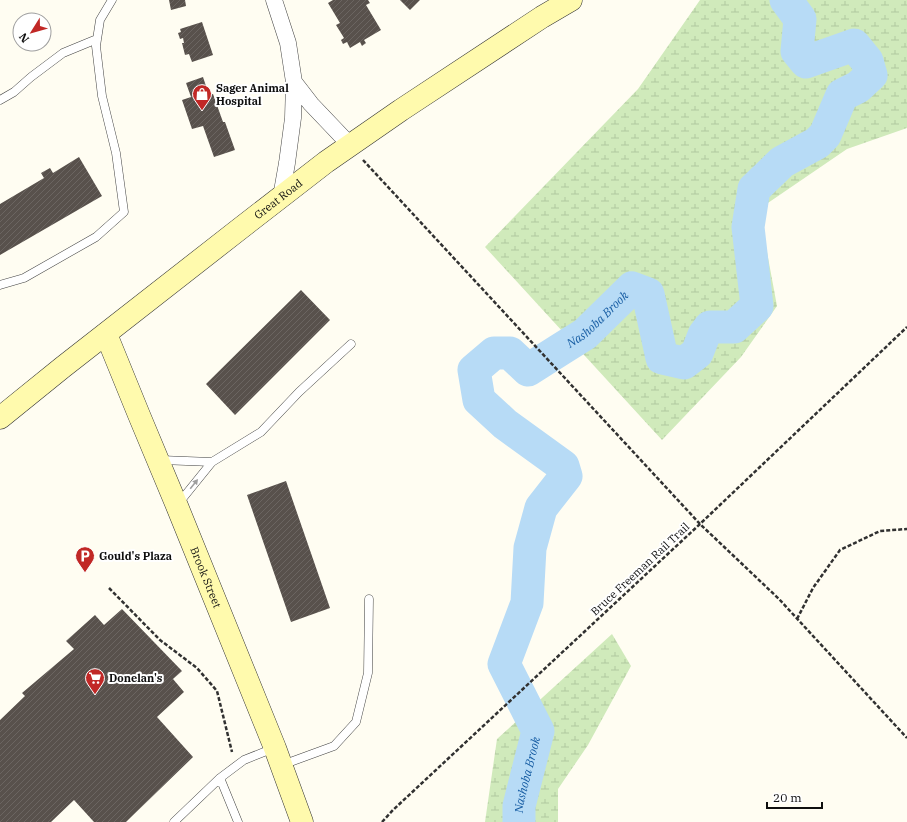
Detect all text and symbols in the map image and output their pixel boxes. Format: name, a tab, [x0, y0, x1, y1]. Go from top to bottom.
north arrow	[12, 12, 52, 52]
text: N	[16, 30, 32, 46]
place label: Sager Animal Hospital	[216, 81, 289, 108]
shop icon: Sager Animal Hospital	[191, 83, 213, 111]
street label: Great Road	[251, 176, 305, 222]
water label: Nashoba Brook	[563, 287, 632, 351]
one-way arrow	[190, 479, 199, 490]
street label: Bruce Freeman Rail Trail	[588, 520, 692, 618]
parking icon: Gould's Plaza	[74, 545, 96, 573]
street label: Brook Street	[187, 545, 225, 610]
place label: Gould's Plaza	[99, 549, 172, 563]
supermarket icon: Donelan's	[84, 667, 106, 695]
place label: Donelan's	[109, 671, 163, 685]
water label: Nashoba Brook	[511, 735, 543, 814]
scale bar	[767, 784, 822, 810]
text: 20 m	[773, 790, 802, 805]

